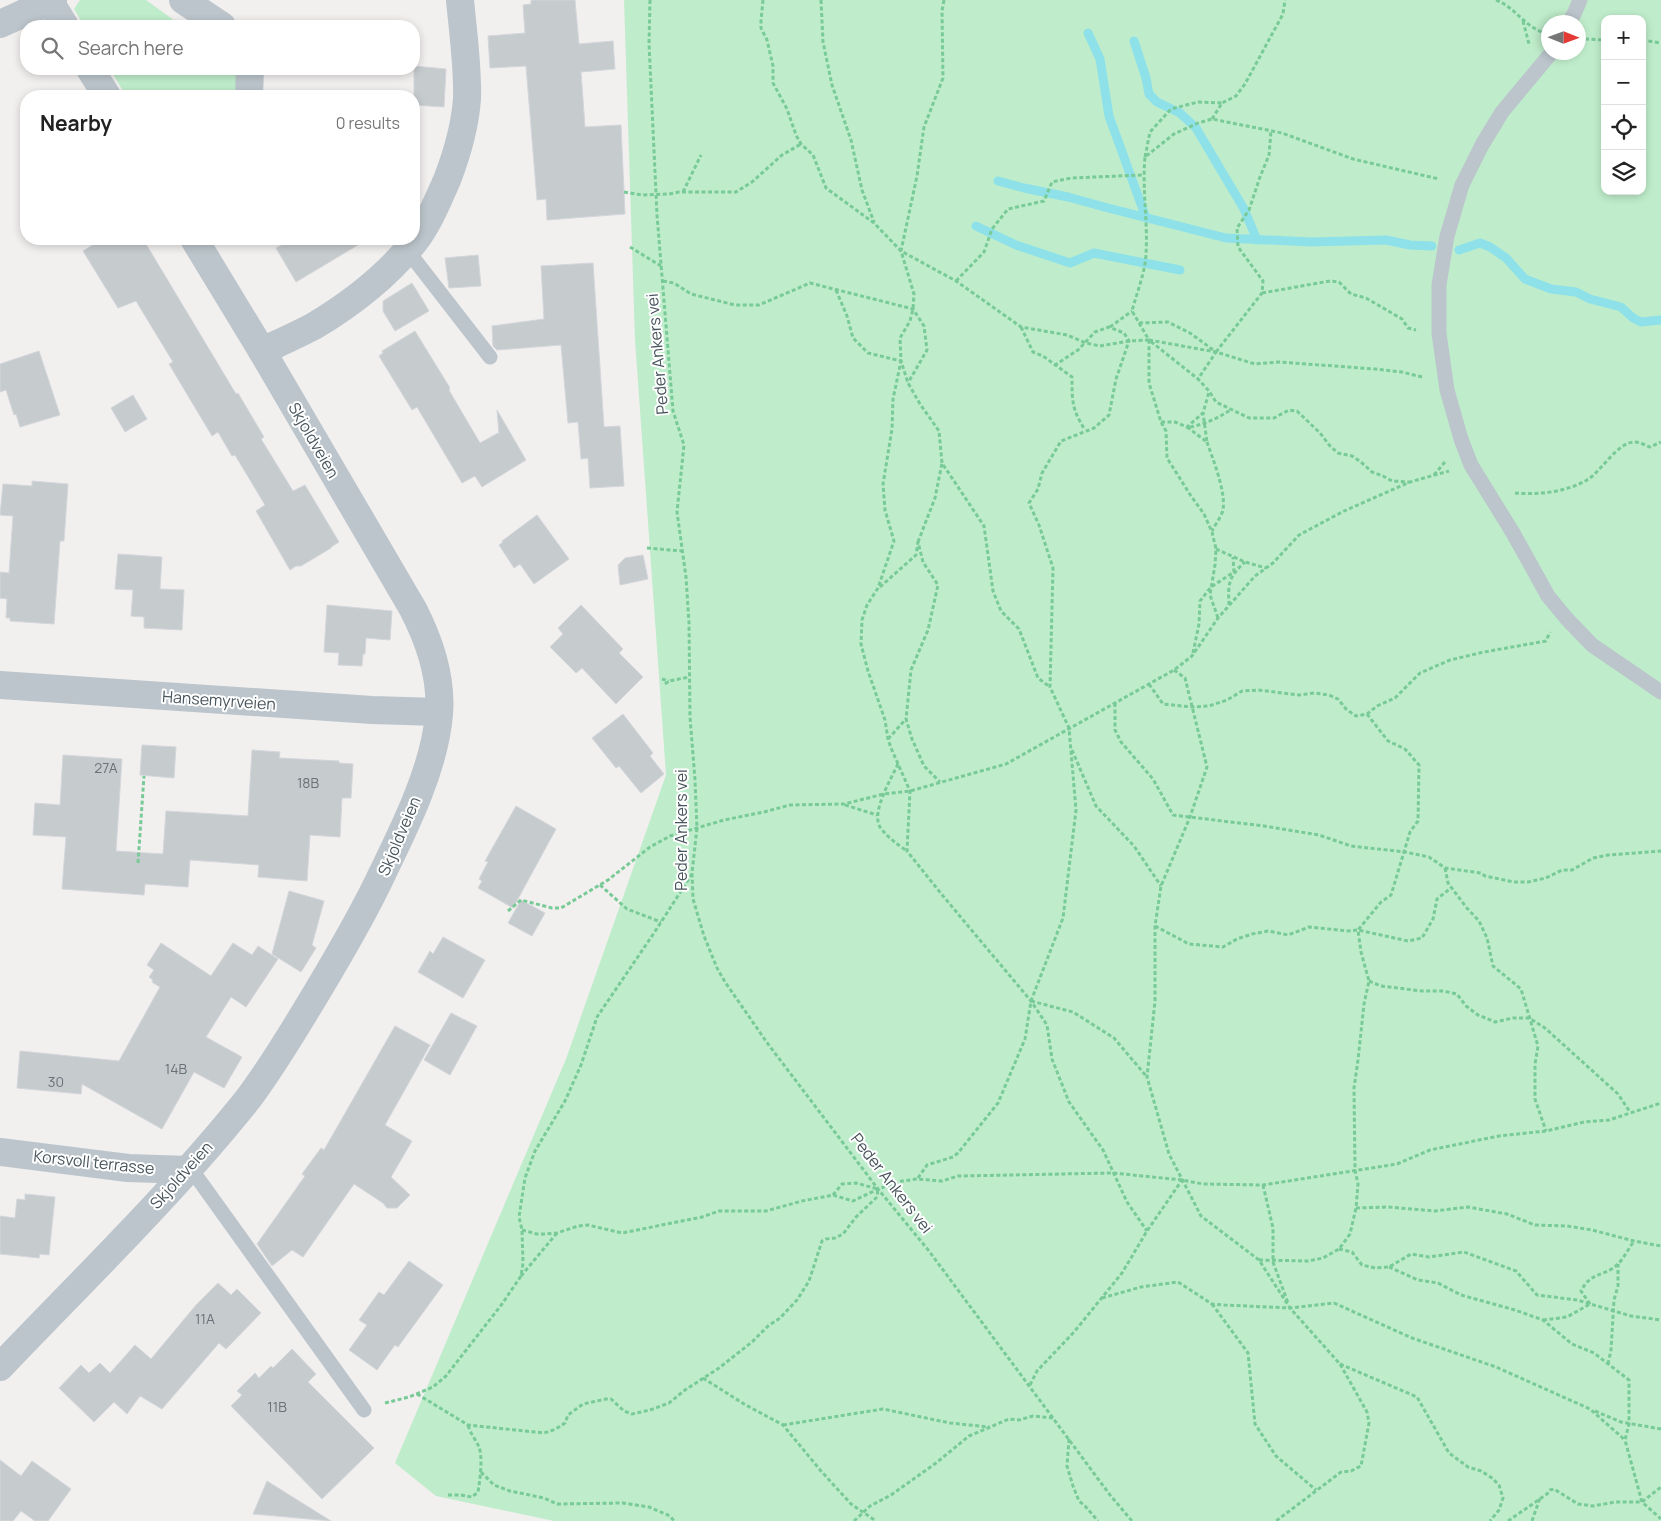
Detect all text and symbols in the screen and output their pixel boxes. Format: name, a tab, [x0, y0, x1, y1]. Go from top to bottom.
north arrow	[1541, 15, 1586, 60]
map controls	[1601, 15, 1646, 195]
button: +	[1601, 15, 1646, 60]
search box	[20, 20, 420, 75]
icon: search	[38, 34, 66, 62]
text: Search here	[78, 35, 184, 61]
button: −	[1601, 60, 1646, 105]
button: locate	[1601, 105, 1646, 150]
text: Nearby	[40, 109, 112, 137]
text: 0 results	[336, 112, 400, 134]
button: layers	[1601, 150, 1646, 195]
street label: Peder Ankers vei	[641, 293, 673, 415]
street label: Skjoldveien	[283, 398, 345, 482]
street label: Hansemyrveien	[161, 685, 277, 715]
house number: 27A	[94, 758, 118, 777]
street label: Peder Ankers vei	[670, 769, 692, 891]
house number: 18B	[297, 773, 320, 792]
street label: Skjoldveien	[372, 793, 426, 879]
house number: 14B	[165, 1059, 188, 1078]
house number: 30	[48, 1072, 64, 1091]
street label: Peder Ankers vei	[846, 1128, 938, 1238]
street label: Skjoldveien	[145, 1136, 217, 1214]
street label: Korsvoll terrasse	[32, 1145, 156, 1179]
house number: 11A	[195, 1309, 215, 1328]
house number: 11B	[267, 1397, 287, 1416]

